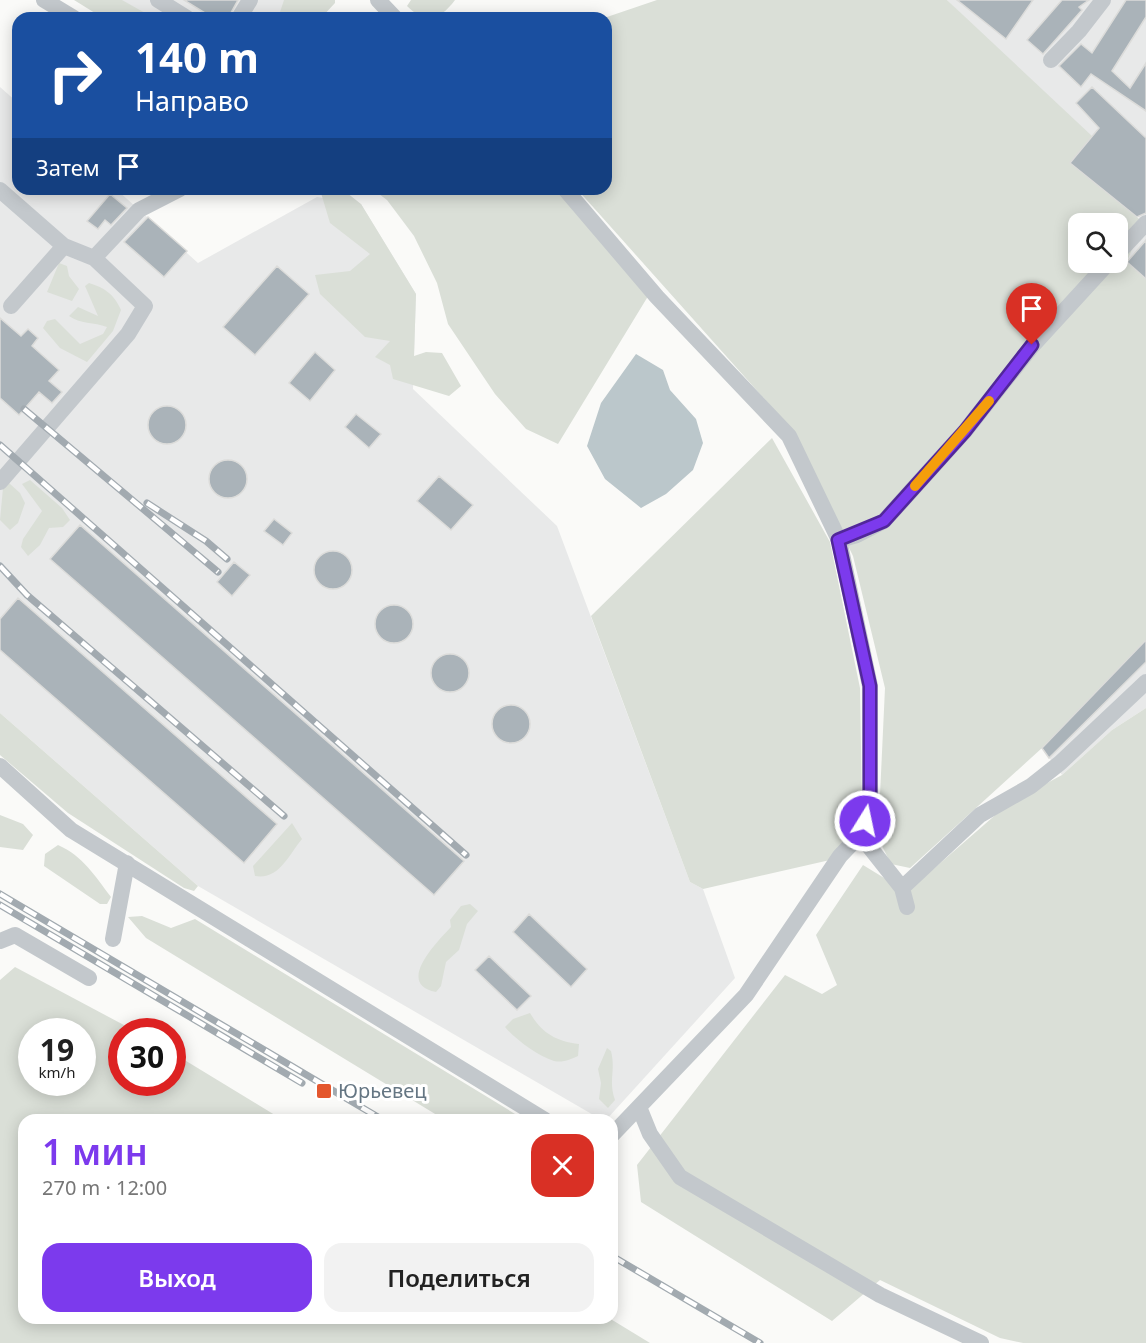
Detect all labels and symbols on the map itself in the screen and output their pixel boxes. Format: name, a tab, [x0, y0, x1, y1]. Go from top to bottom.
pin	[1006, 283, 1057, 345]
position arrow	[833, 789, 897, 853]
speed limit sign: 30	[108, 1018, 186, 1096]
place label: Юрьевец	[338, 1077, 427, 1104]
marker: Юрьевец	[315, 1082, 333, 1100]

